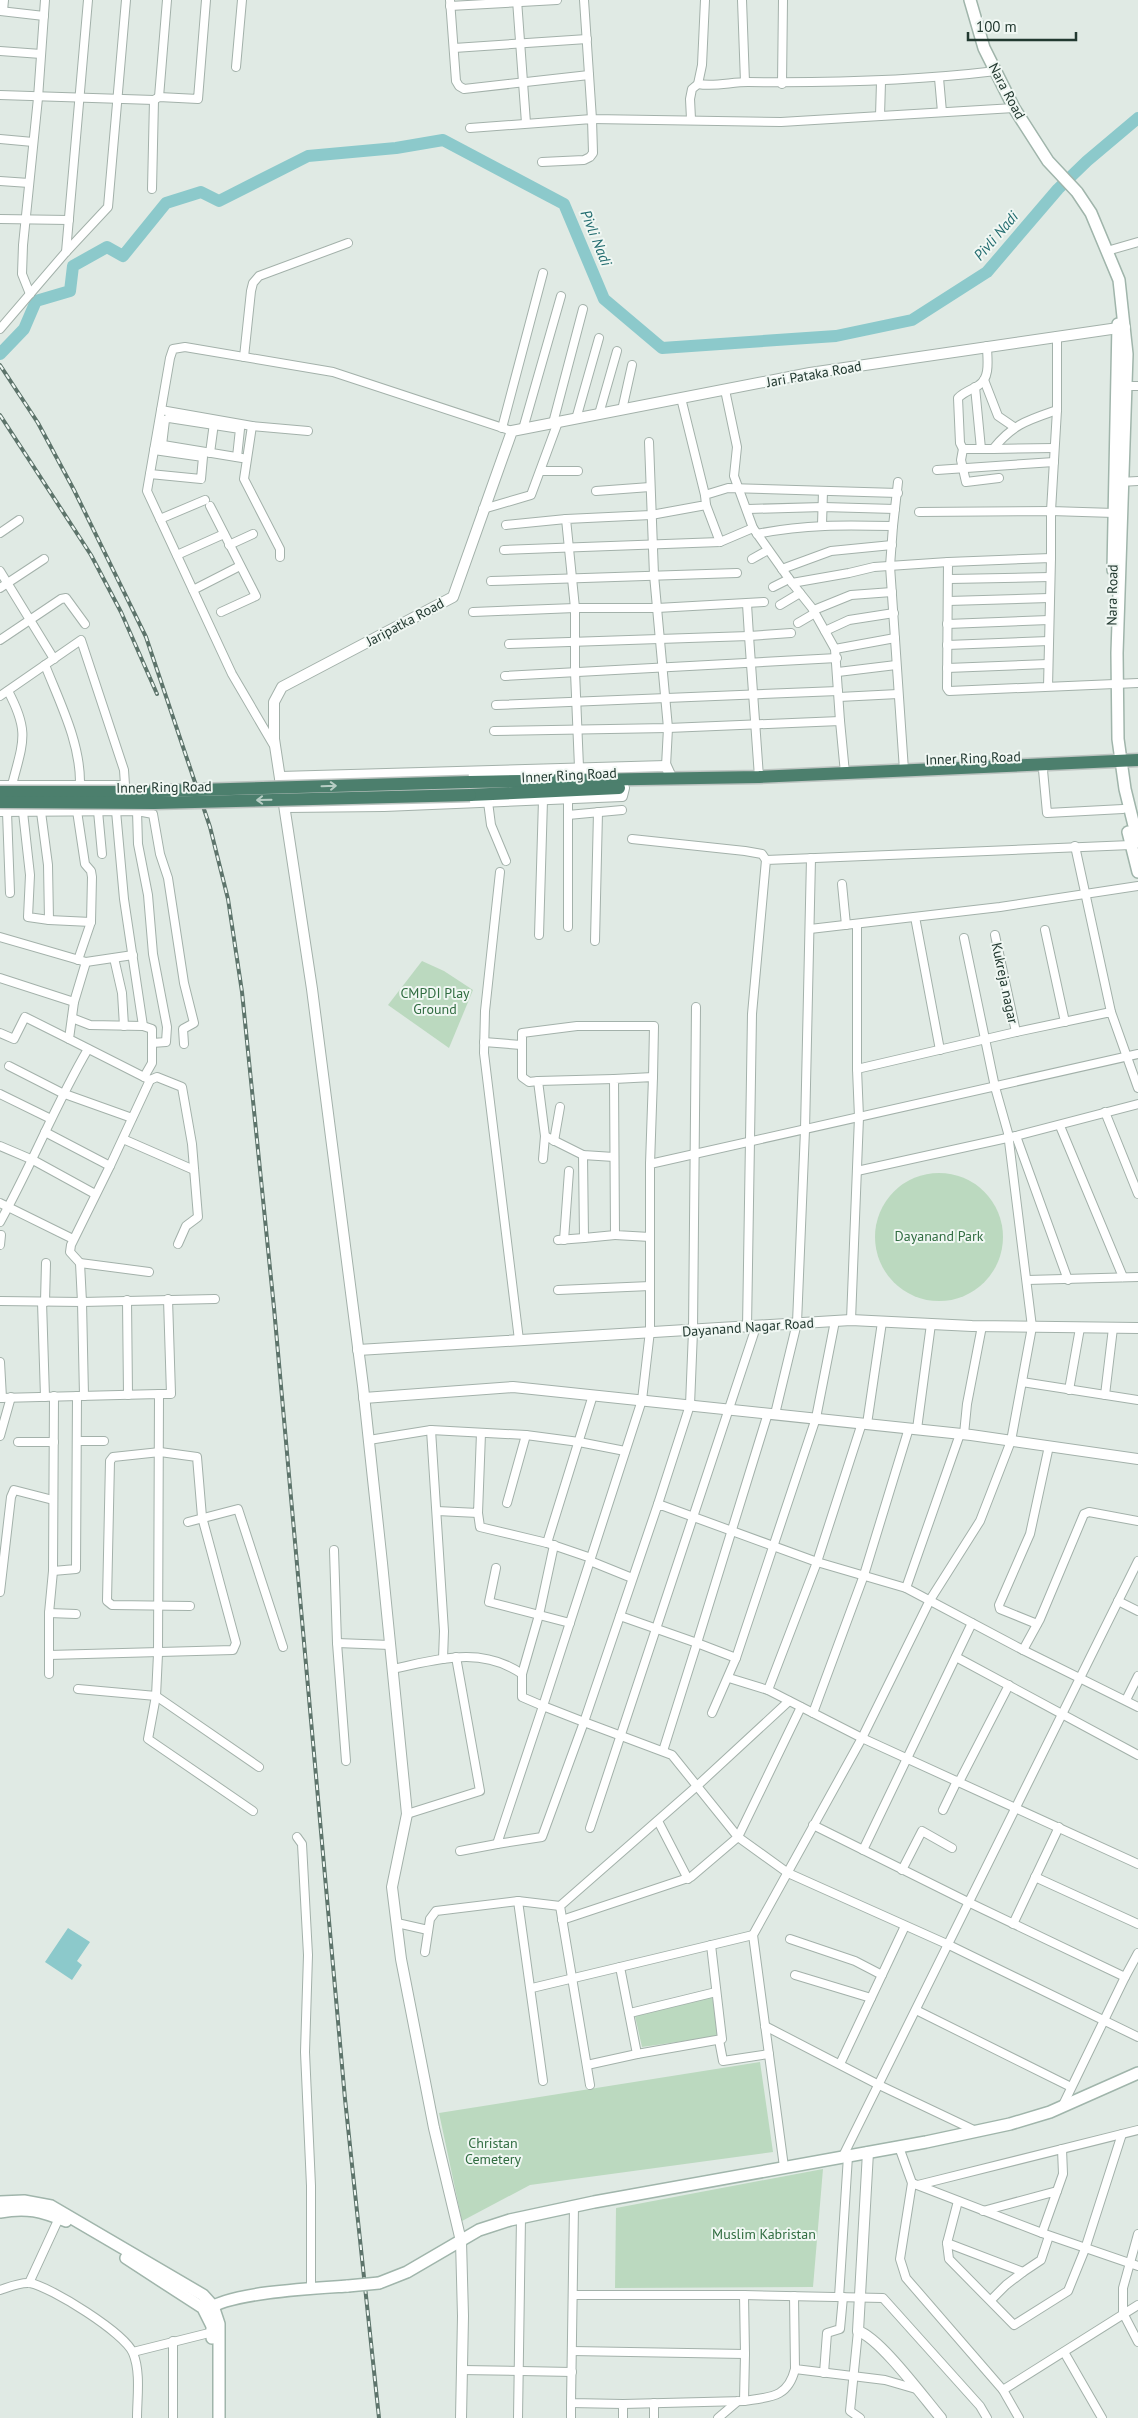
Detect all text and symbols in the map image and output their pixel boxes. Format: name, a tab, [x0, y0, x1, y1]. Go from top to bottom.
scale bar	[968, 10, 1076, 42]
text: 100 m	[976, 17, 1017, 36]
street label: Nara Road	[985, 60, 1029, 122]
water label: Pivli Nadi	[969, 206, 1023, 264]
water label: Pivli Nadi	[577, 207, 617, 270]
street label: Jari Pataka Road	[764, 357, 863, 391]
street label: Nara Road	[1102, 564, 1122, 626]
street label: Jaripatka Road	[362, 594, 447, 651]
street label: Inner Ring Road	[925, 747, 1021, 769]
street label: Inner Ring Road	[521, 764, 617, 786]
street label: Inner Ring Road	[116, 777, 212, 797]
one-way arrow	[320, 781, 336, 791]
one-way arrow	[256, 795, 272, 805]
street label: Kukreja nagar	[988, 941, 1022, 1025]
park label: CMPDI Play Ground	[400, 984, 470, 1018]
park label: Dayanand Park	[895, 1227, 984, 1245]
street label: Dayanand Nagar Road	[682, 1313, 814, 1341]
park label: Christan Cemetery	[465, 2134, 522, 2168]
park label: Muslim Kabristan	[712, 2225, 816, 2243]

